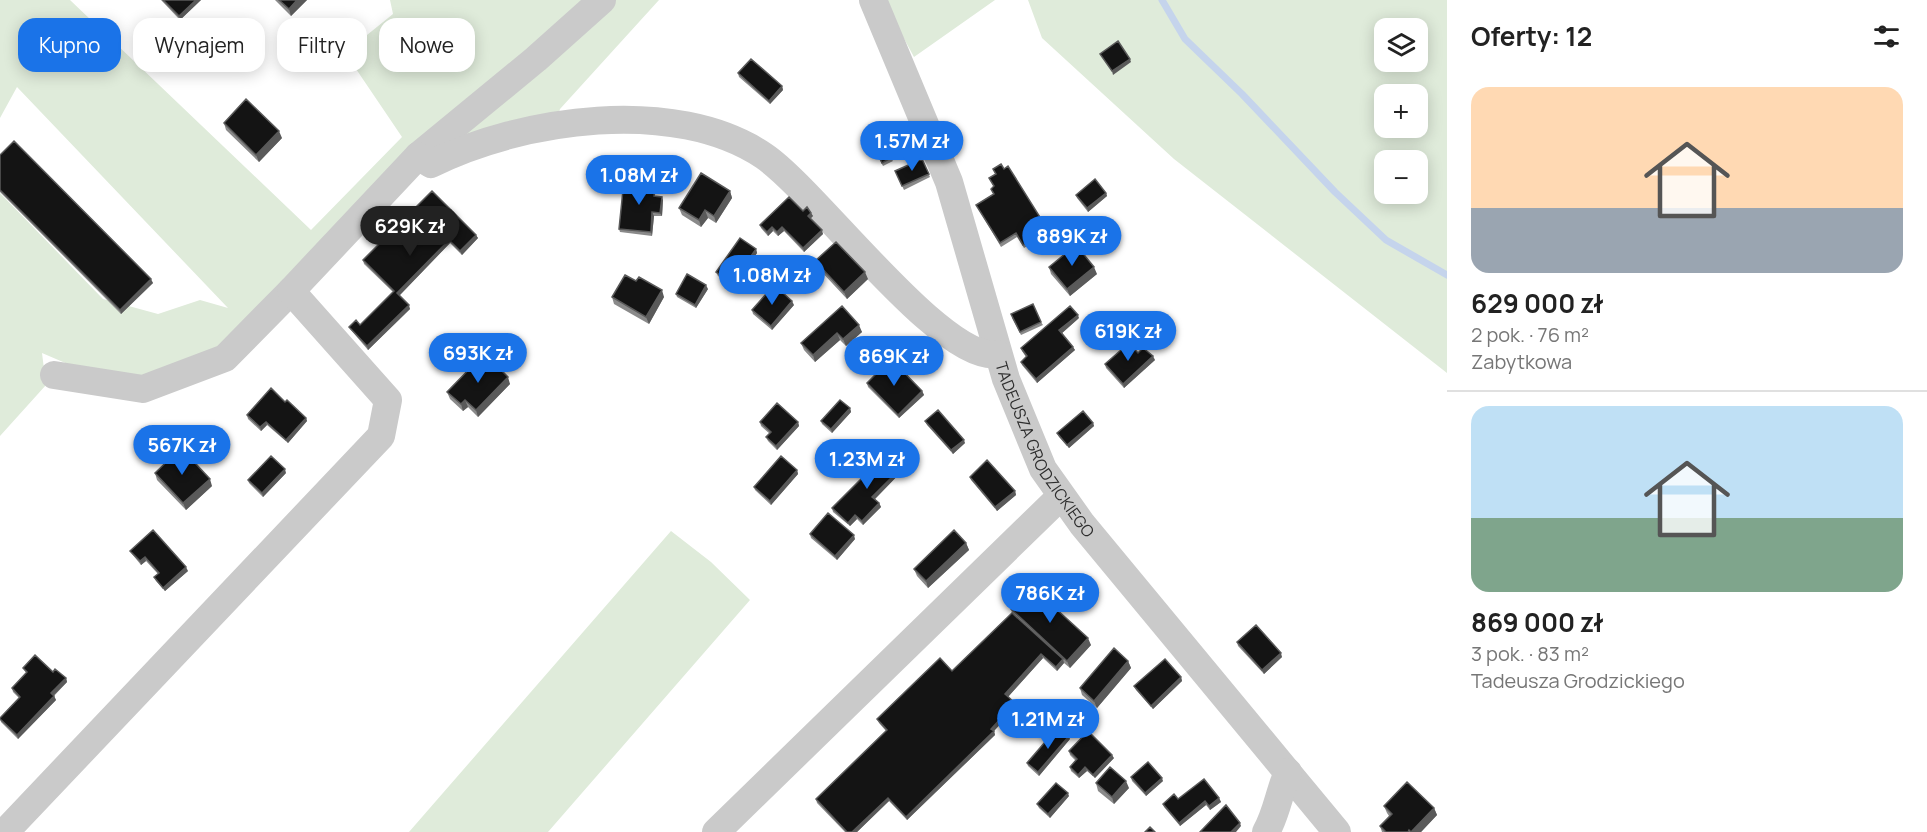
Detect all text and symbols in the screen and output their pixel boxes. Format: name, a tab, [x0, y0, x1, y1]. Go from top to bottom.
chip: Kupno	[18, 18, 121, 72]
chip: Wynajem	[133, 18, 265, 72]
chip: Filtry	[277, 18, 367, 72]
chip: Nowe	[379, 18, 475, 72]
map controls	[1374, 18, 1428, 204]
button: layers	[1374, 18, 1428, 72]
text: Oferty: 12	[1471, 18, 1592, 54]
icon: filters	[1870, 20, 1903, 53]
button: +	[1374, 84, 1428, 138]
pin: 1.57M zł	[850, 121, 974, 172]
icon: home	[1633, 126, 1741, 234]
text: 1.57M zł	[874, 127, 950, 154]
button: −	[1374, 150, 1428, 204]
pin: 1.08M zł	[577, 155, 701, 206]
text: 1.08M zł	[600, 161, 678, 188]
pin: 629K zł	[355, 206, 465, 257]
text: 629K zł	[374, 212, 446, 239]
pin: 889K zł	[1017, 216, 1127, 267]
text: 889K zł	[1036, 222, 1108, 249]
pin: 1.08M zł	[710, 255, 834, 306]
text: 1.08M zł	[733, 261, 811, 288]
text: 629 000 zł	[1471, 285, 1604, 321]
pin: 619K zł	[1073, 311, 1183, 362]
text: 619K zł	[1094, 317, 1162, 344]
text: 2 pok. · 76 m²	[1471, 321, 1589, 348]
pin: 693K zł	[423, 333, 533, 384]
pin: 869K zł	[839, 336, 949, 387]
text: 693K zł	[443, 339, 513, 366]
text: 869K zł	[859, 342, 930, 369]
text: Zabytkowa	[1471, 348, 1572, 375]
street label: TADEUSZA GRODZICKIEGO	[991, 359, 1100, 542]
pin: 567K zł	[127, 425, 237, 476]
text: 567K zł	[147, 431, 217, 458]
pin: 1.23M zł	[805, 439, 929, 490]
text: 1.23M zł	[829, 445, 905, 472]
icon: home	[1633, 445, 1741, 553]
pin: 786K zł	[995, 573, 1105, 624]
text: 786K zł	[1015, 579, 1085, 606]
text: 869 000 zł	[1471, 604, 1604, 640]
text: 3 pok. · 83 m²	[1471, 640, 1589, 667]
text: Tadeusza Grodzickiego	[1471, 667, 1685, 694]
pin: 1.21M zł	[986, 699, 1110, 750]
text: 1.21M zł	[1011, 705, 1085, 732]

